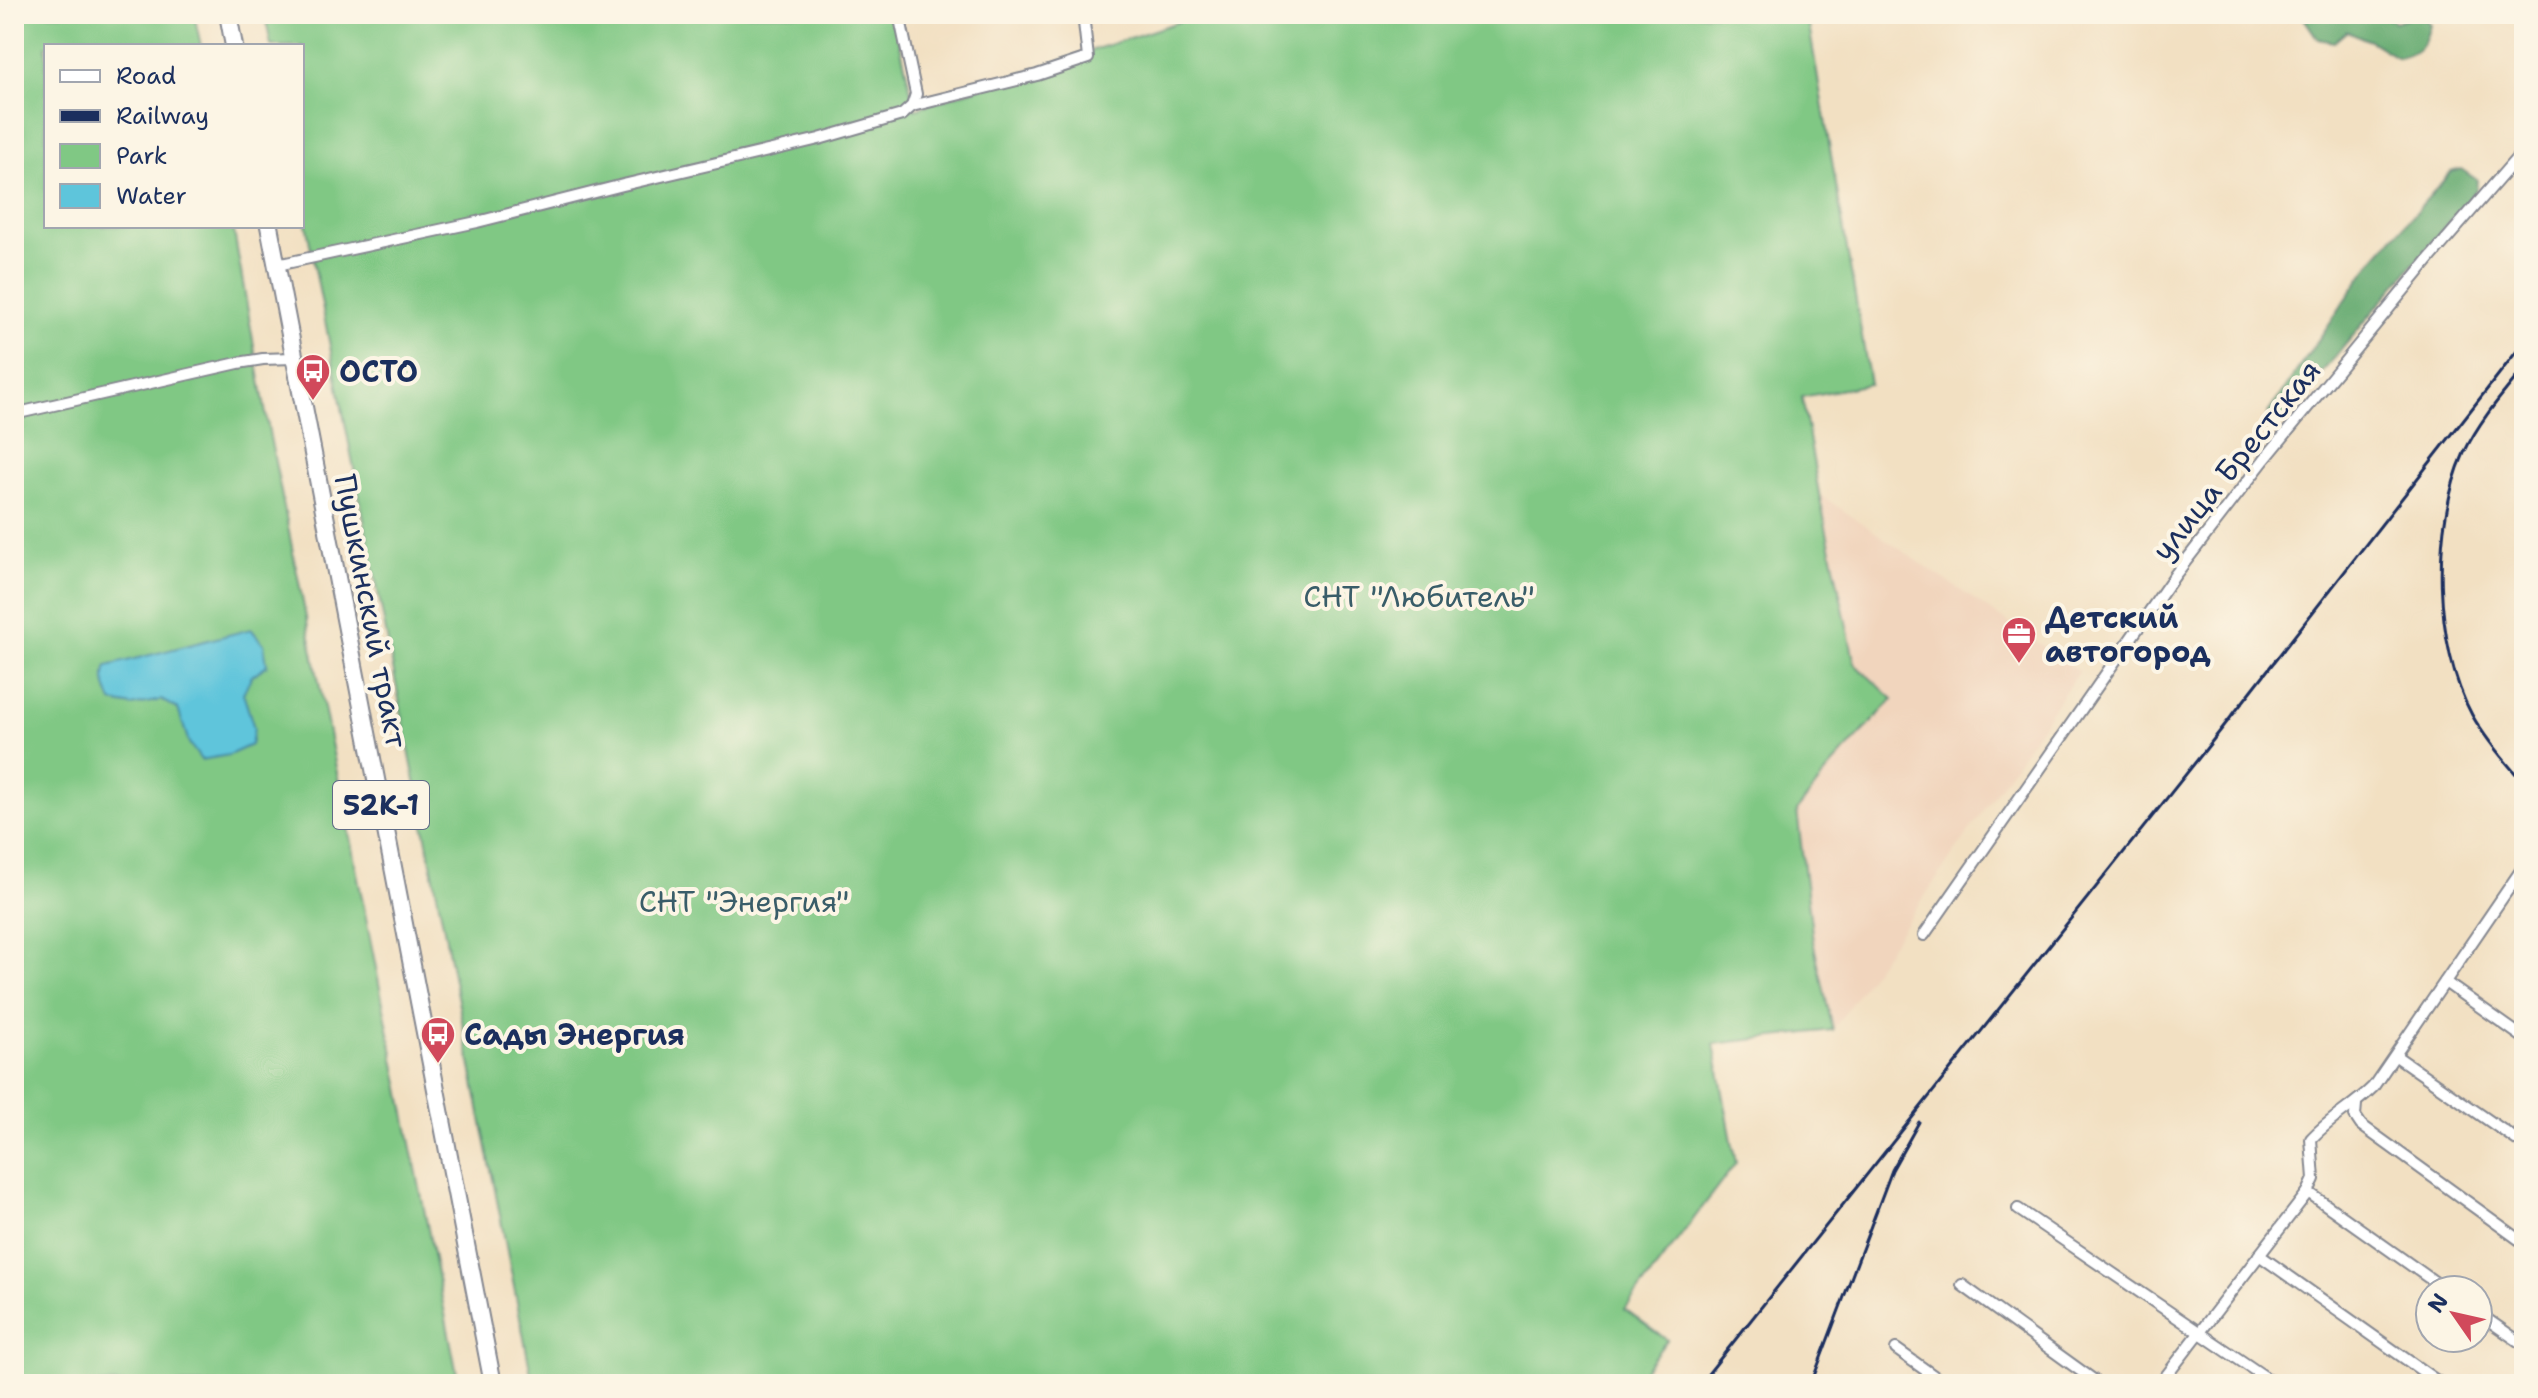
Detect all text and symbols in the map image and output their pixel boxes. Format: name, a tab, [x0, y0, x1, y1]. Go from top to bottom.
legend	[44, 44, 304, 228]
text: Road	[116, 60, 176, 92]
text: Railway	[116, 100, 209, 132]
text: Park	[116, 140, 168, 172]
text: Water	[116, 180, 187, 212]
place label: ОСТО	[339, 351, 418, 392]
street label: улица Брестская	[2142, 351, 2330, 569]
bus stop icon: ОСТО	[294, 352, 332, 402]
street label: Пушкинский тракт	[324, 471, 418, 752]
park label: СНТ "Любитель"	[1303, 576, 1535, 617]
place label: Детский автогород	[2045, 597, 2211, 672]
office icon: Детский автогород	[2000, 615, 2038, 665]
road number: 52К-1	[333, 781, 429, 829]
park label: СНТ "Энергия"	[639, 881, 849, 922]
place label: Сады Энергия	[464, 1014, 685, 1055]
bus stop icon: Сады Энергия	[419, 1015, 457, 1065]
north arrow	[2414, 1274, 2494, 1354]
text: N	[2421, 1288, 2455, 1318]

